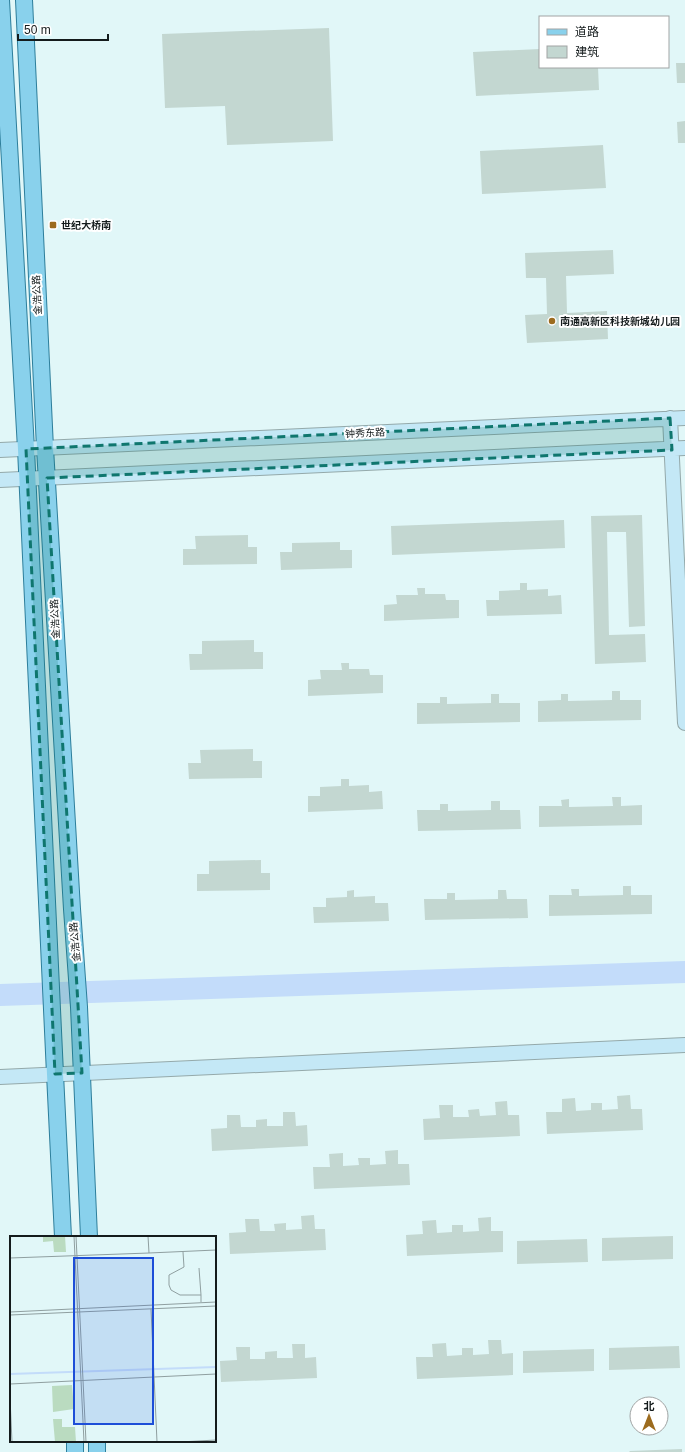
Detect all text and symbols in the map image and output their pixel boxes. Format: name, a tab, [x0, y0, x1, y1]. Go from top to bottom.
scale bar	[18, 16, 108, 42]
legend	[539, 16, 669, 68]
text: 50 m	[24, 23, 51, 37]
text: 道路	[575, 25, 599, 39]
text: 建筑	[575, 45, 599, 59]
marker: 世纪大桥南	[48, 220, 58, 230]
place label: 世纪大桥南	[61, 220, 111, 231]
street label: 金浩公路	[30, 275, 44, 315]
place label: 南通高新区科技新城幼儿园	[560, 315, 680, 327]
marker: 南通高新区科技新城幼儿园	[547, 316, 557, 326]
street label: 钟秀东路	[345, 426, 385, 440]
street label: 金浩公路	[48, 599, 62, 639]
street label: 金浩公路	[68, 922, 82, 962]
inset map	[10, 1236, 216, 1442]
north arrow	[629, 1396, 669, 1436]
text: 北	[644, 1400, 655, 1412]

